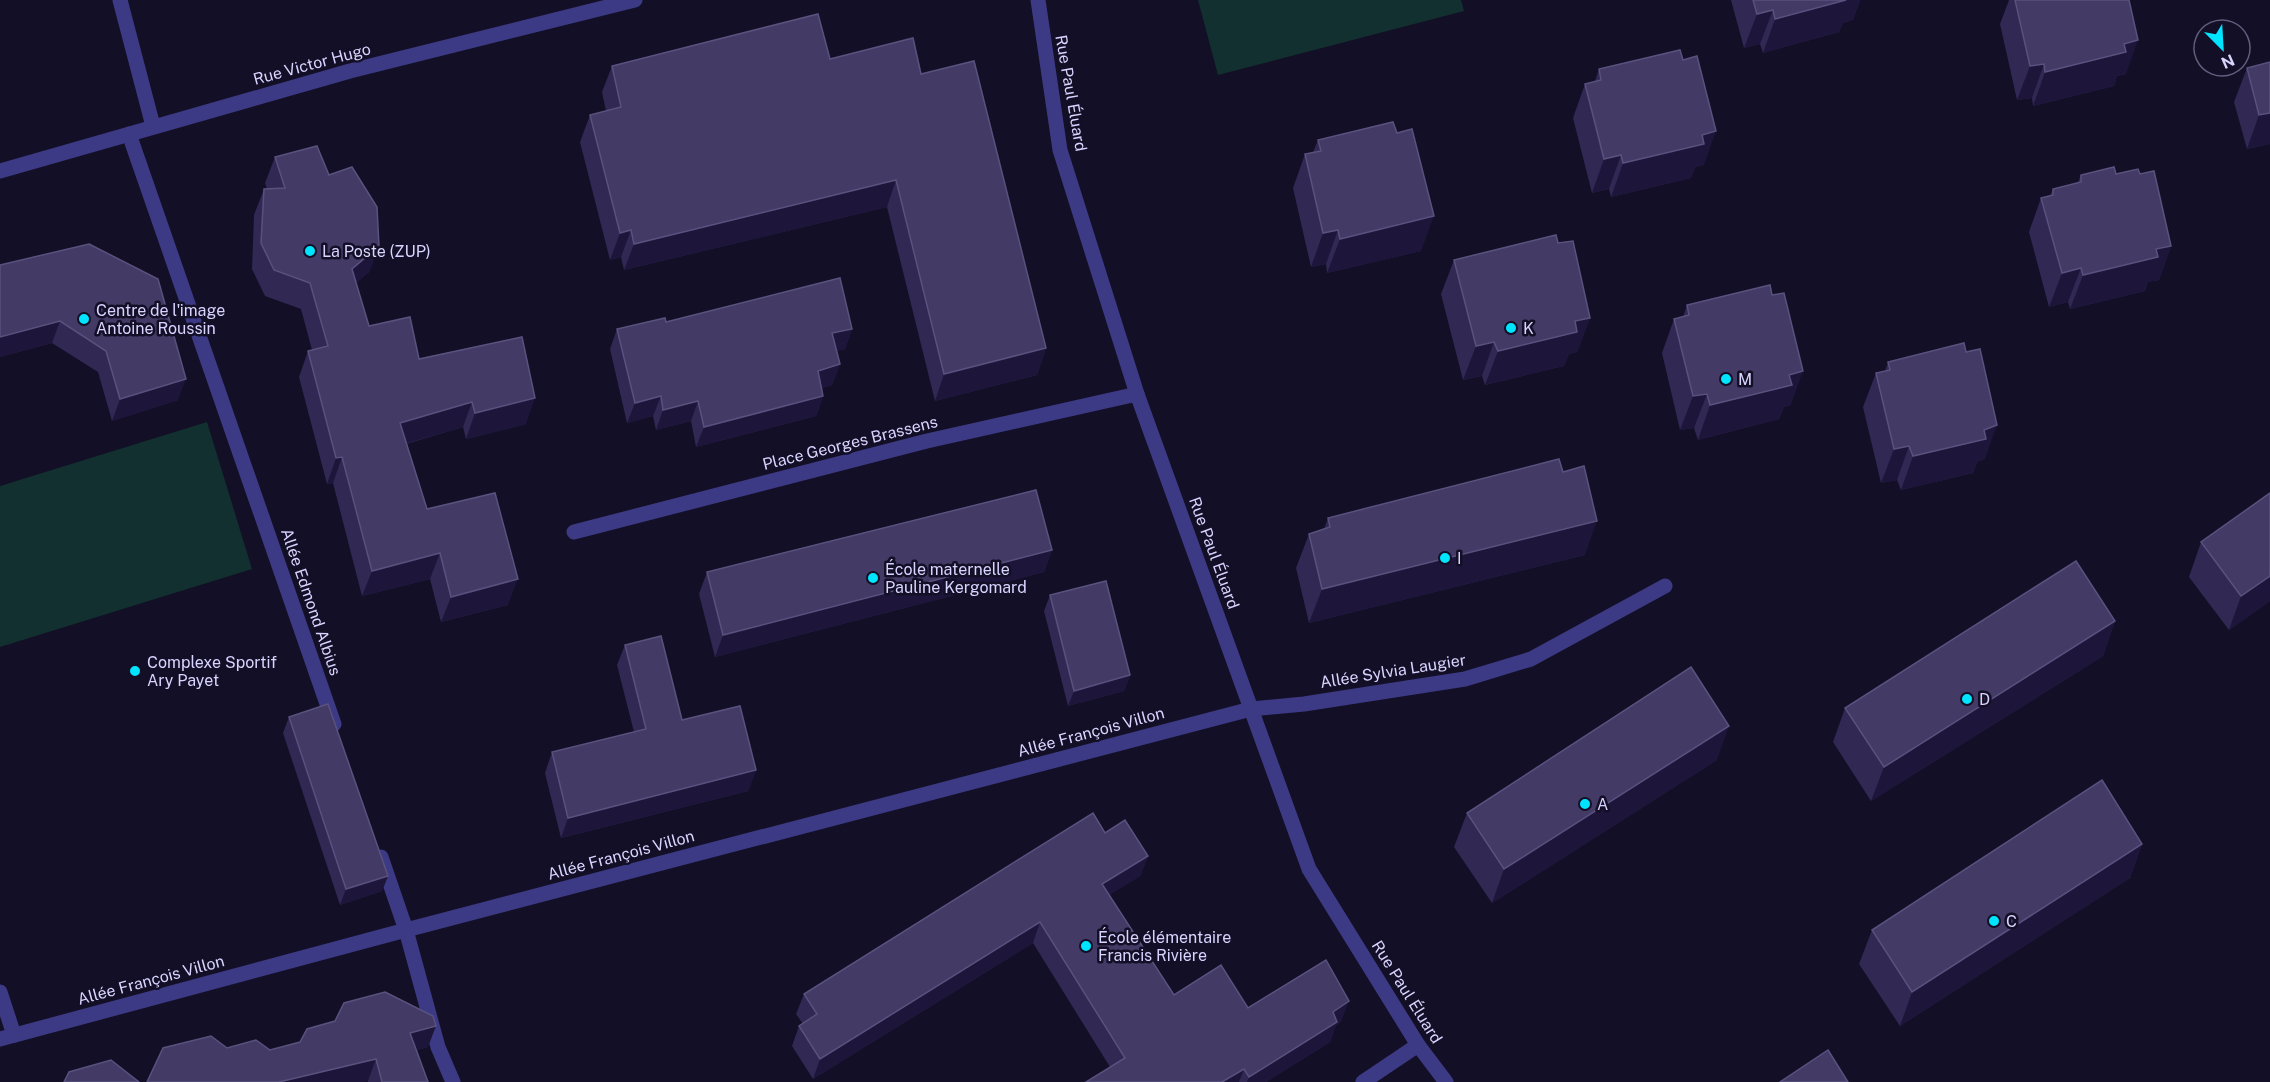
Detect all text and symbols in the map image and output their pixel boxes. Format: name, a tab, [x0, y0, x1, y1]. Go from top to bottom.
north arrow	[2192, 18, 2252, 78]
street label: Rue Paul Éluard	[1051, 33, 1092, 153]
street label: Rue Victor Hugo	[251, 39, 373, 89]
text: N	[2218, 50, 2237, 72]
place label: La Poste (ZUP)	[322, 242, 431, 261]
marker: La Poste (ZUP)	[303, 244, 317, 258]
place label: Centre de l'image Antoine Roussin	[96, 301, 225, 338]
marker: Centre de l'image Antoine Roussin	[77, 312, 91, 326]
place label: K	[1523, 319, 1534, 338]
marker: K	[1504, 321, 1518, 335]
place label: M	[1738, 370, 1752, 389]
marker: M	[1719, 372, 1733, 386]
street label: Place Georges Brassens	[761, 412, 939, 474]
street label: Rue Paul Éluard	[1185, 494, 1244, 612]
street label: Allée Edmond Albius	[277, 526, 345, 678]
place label: I	[1457, 549, 1462, 568]
marker: I	[1438, 551, 1452, 565]
place label: École maternelle Pauline Kergomard	[885, 559, 1027, 597]
marker: École maternelle Pauline Kergomard	[866, 571, 880, 585]
street label: Allée Sylvia Laugier	[1319, 650, 1467, 692]
place label: Complexe Sportif Ary Payet	[147, 653, 277, 690]
marker: Complexe Sportif Ary Payet	[128, 664, 142, 678]
place label: D	[1979, 690, 1990, 709]
marker: D	[1960, 692, 1974, 706]
street label: Allée François Villon	[1015, 703, 1167, 761]
place label: A	[1597, 795, 1608, 814]
marker: A	[1578, 797, 1592, 811]
street label: Allée François Villon	[545, 826, 697, 884]
place label: C	[2006, 912, 2017, 931]
marker: C	[1987, 914, 2001, 928]
place label: École élémentaire Francis Rivière	[1098, 927, 1231, 965]
street label: Rue Paul Éluard	[1368, 936, 1447, 1047]
marker: École élémentaire Francis Rivière	[1079, 939, 1093, 953]
street label: Allée François Villon	[75, 951, 227, 1009]

